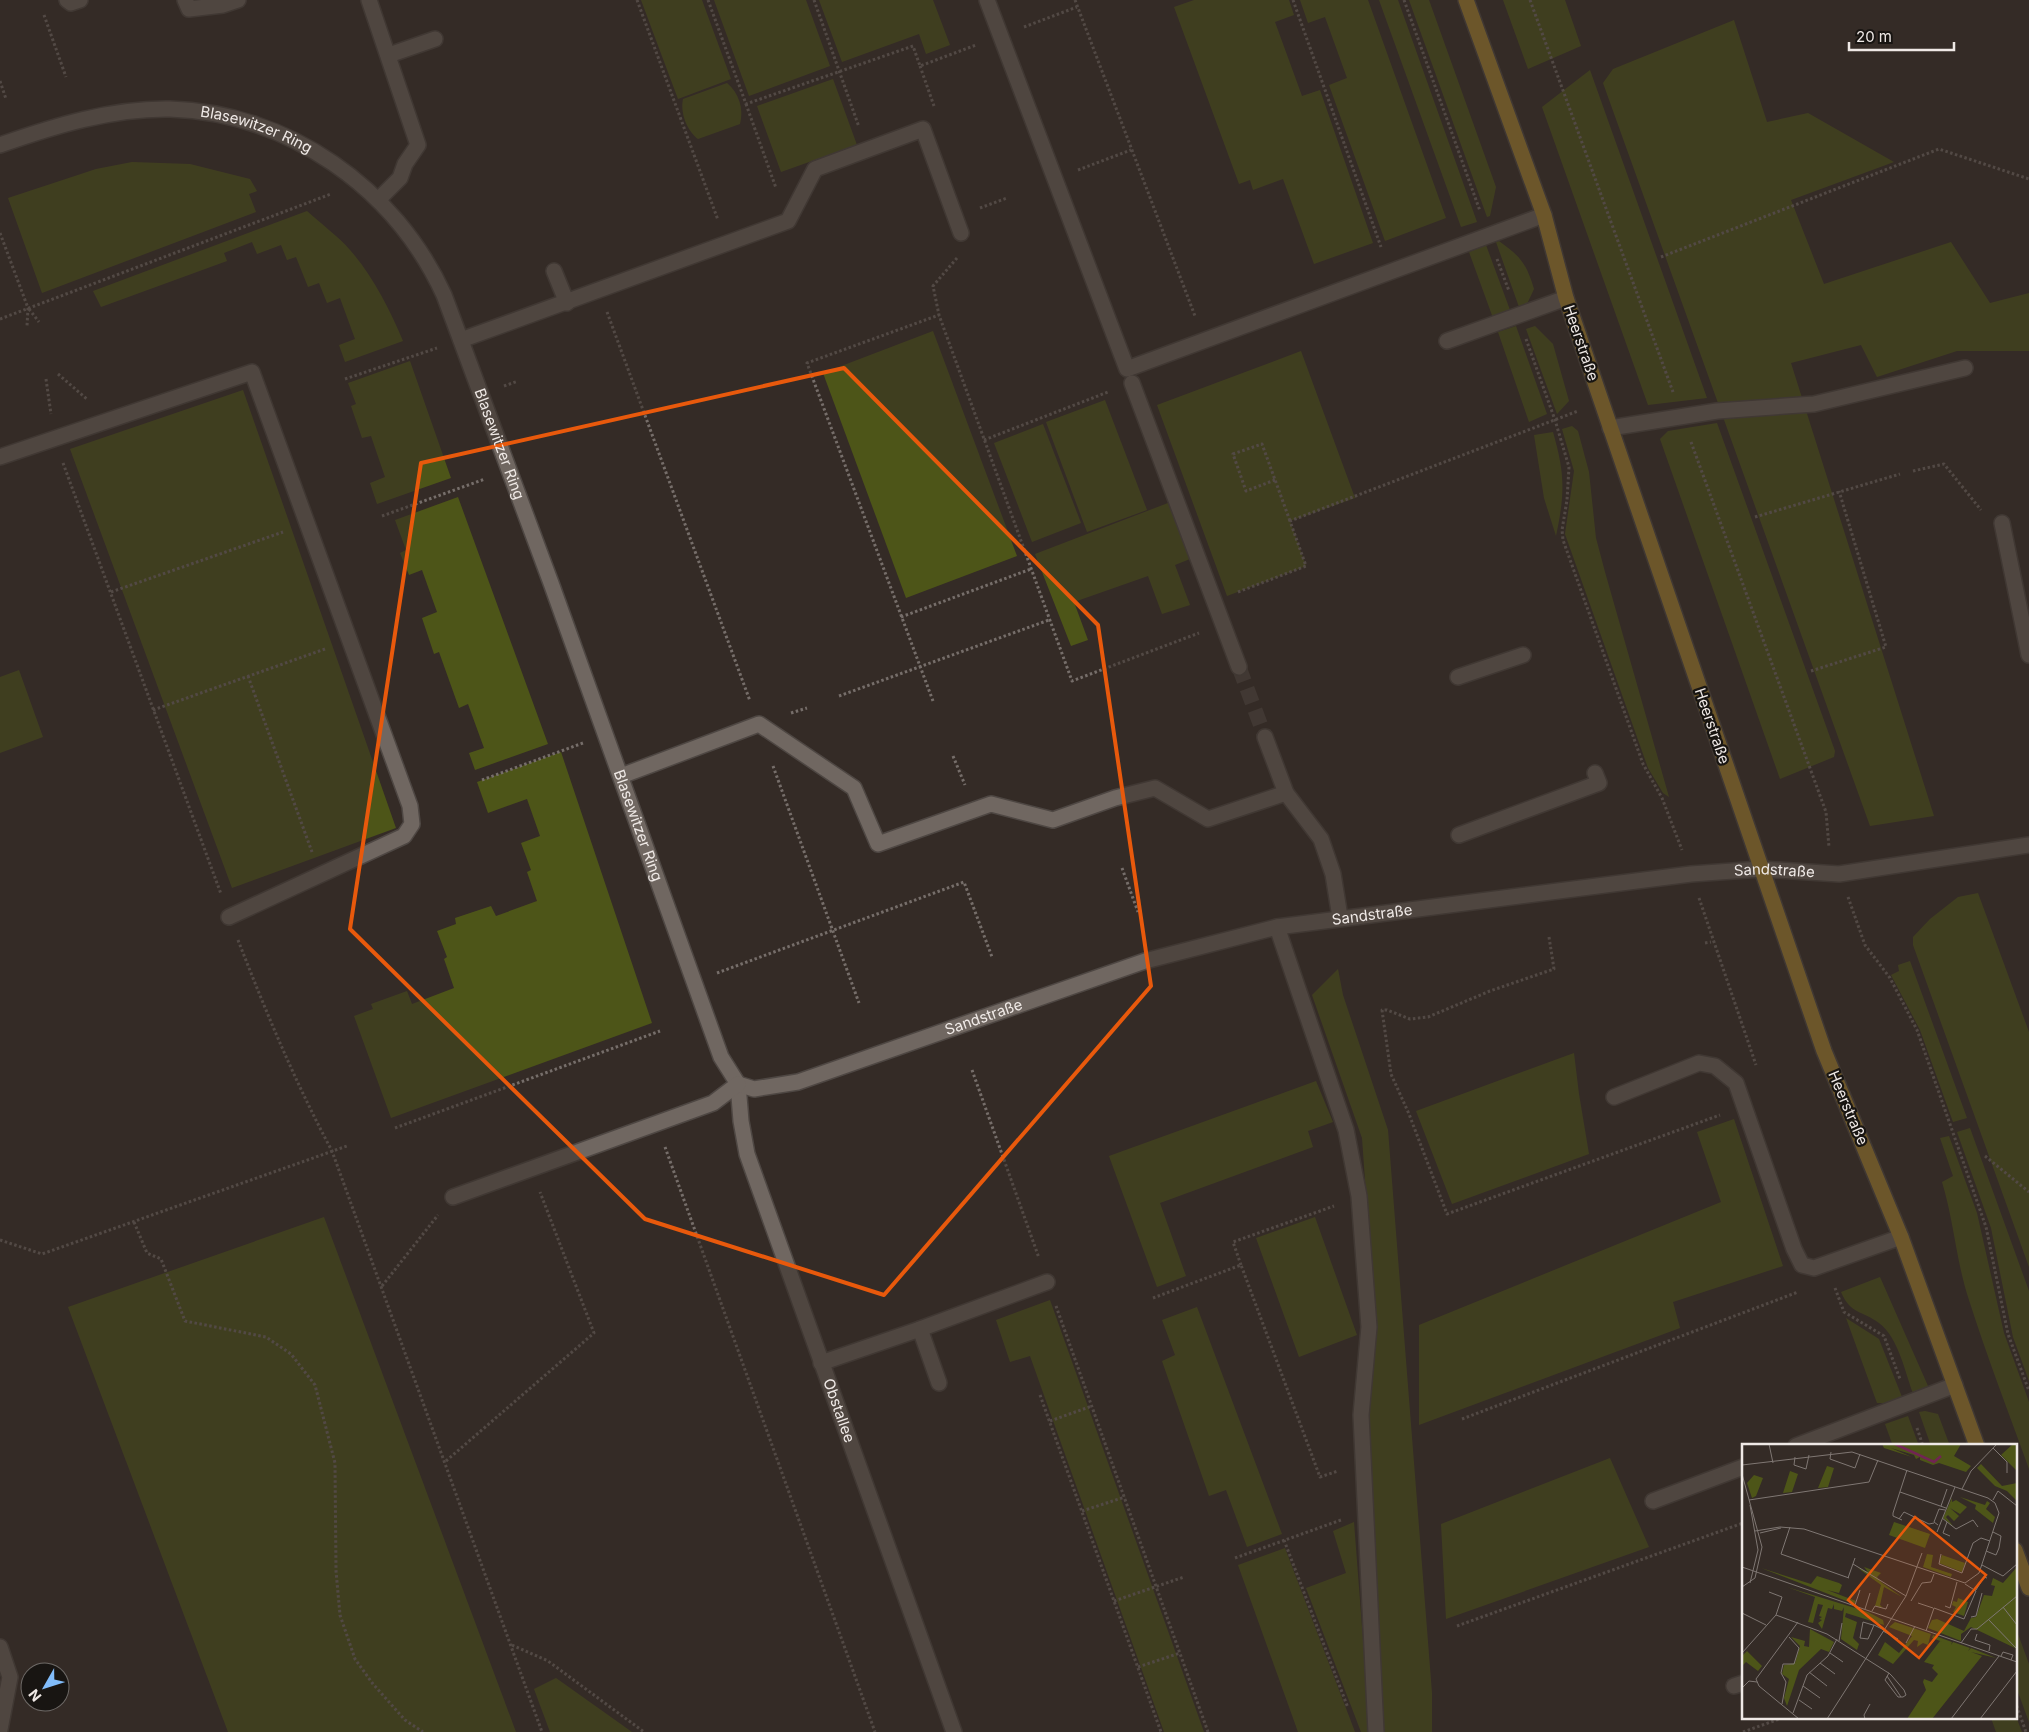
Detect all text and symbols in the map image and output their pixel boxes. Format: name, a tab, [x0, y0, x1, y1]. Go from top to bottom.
scale bar	[1849, 20, 1954, 52]
text: 20 m	[1856, 27, 1892, 46]
street label: Blasewitzer Ring	[199, 102, 316, 157]
street label: Heerstraße	[1560, 302, 1603, 383]
street label: Blasewitzer Ring	[470, 385, 529, 502]
street label: Heerstraße	[1691, 685, 1734, 766]
street label: Blasewitzer Ring	[610, 767, 667, 884]
street label: Sandstraße	[1733, 859, 1815, 881]
street label: Sandstraße	[1331, 900, 1413, 929]
street label: Sandstraße	[942, 994, 1025, 1039]
street label: Heerstraße	[1824, 1068, 1873, 1148]
street label: Obstallee	[819, 1376, 860, 1445]
inset map	[1742, 1444, 2016, 1720]
north arrow	[20, 1662, 70, 1712]
text: N	[25, 1686, 44, 1705]

